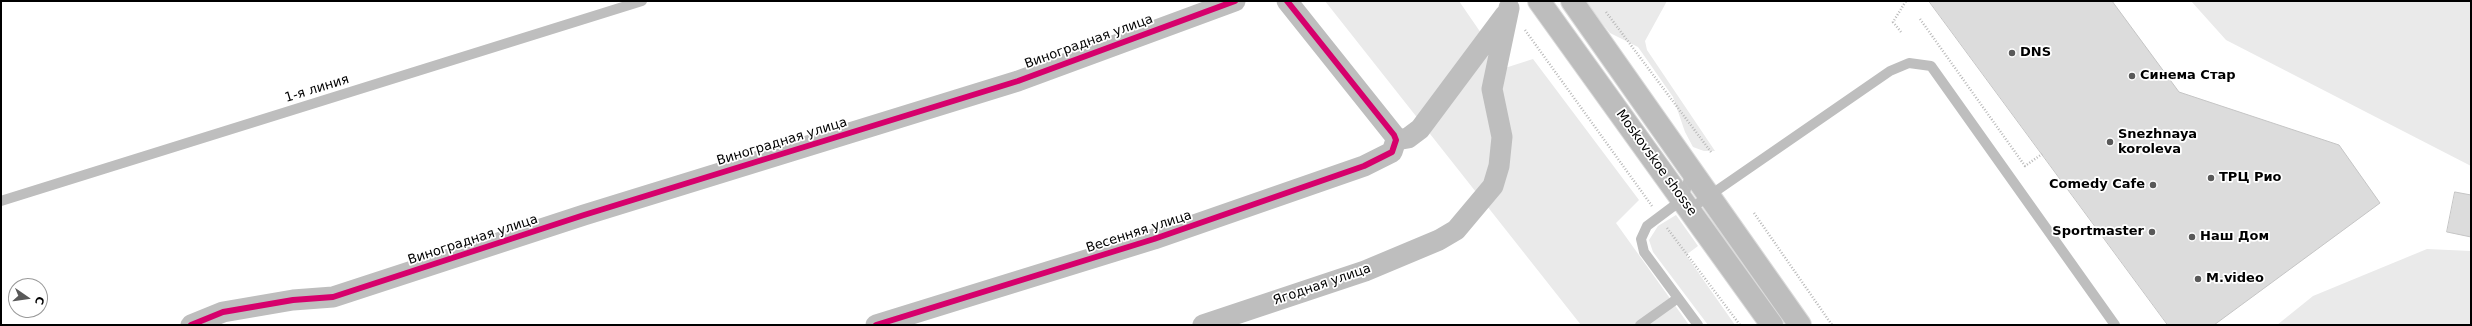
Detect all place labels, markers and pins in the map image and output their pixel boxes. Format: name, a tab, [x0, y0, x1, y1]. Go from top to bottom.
place label: DNS	[2020, 45, 2051, 61]
marker: DNS	[2007, 48, 2017, 58]
place label: Синема Стар	[2140, 68, 2236, 84]
marker: Синема Стар	[2127, 71, 2137, 81]
place label: Snezhnaya koroleva	[2118, 127, 2197, 158]
marker: Snezhnaya koroleva	[2105, 137, 2115, 147]
place label: ТРЦ Рио	[2219, 170, 2282, 186]
marker: ТРЦ Рио	[2206, 173, 2216, 183]
place label: Comedy Cafe	[2049, 177, 2145, 193]
marker: Comedy Cafe	[2148, 180, 2158, 190]
place label: Sportmaster	[2052, 224, 2144, 240]
marker: Sportmaster	[2147, 227, 2157, 237]
place label: Наш Дом	[2200, 229, 2269, 245]
marker: Наш Дом	[2187, 232, 2197, 242]
place label: M.video	[2206, 271, 2264, 287]
marker: M.video	[2193, 274, 2203, 284]

